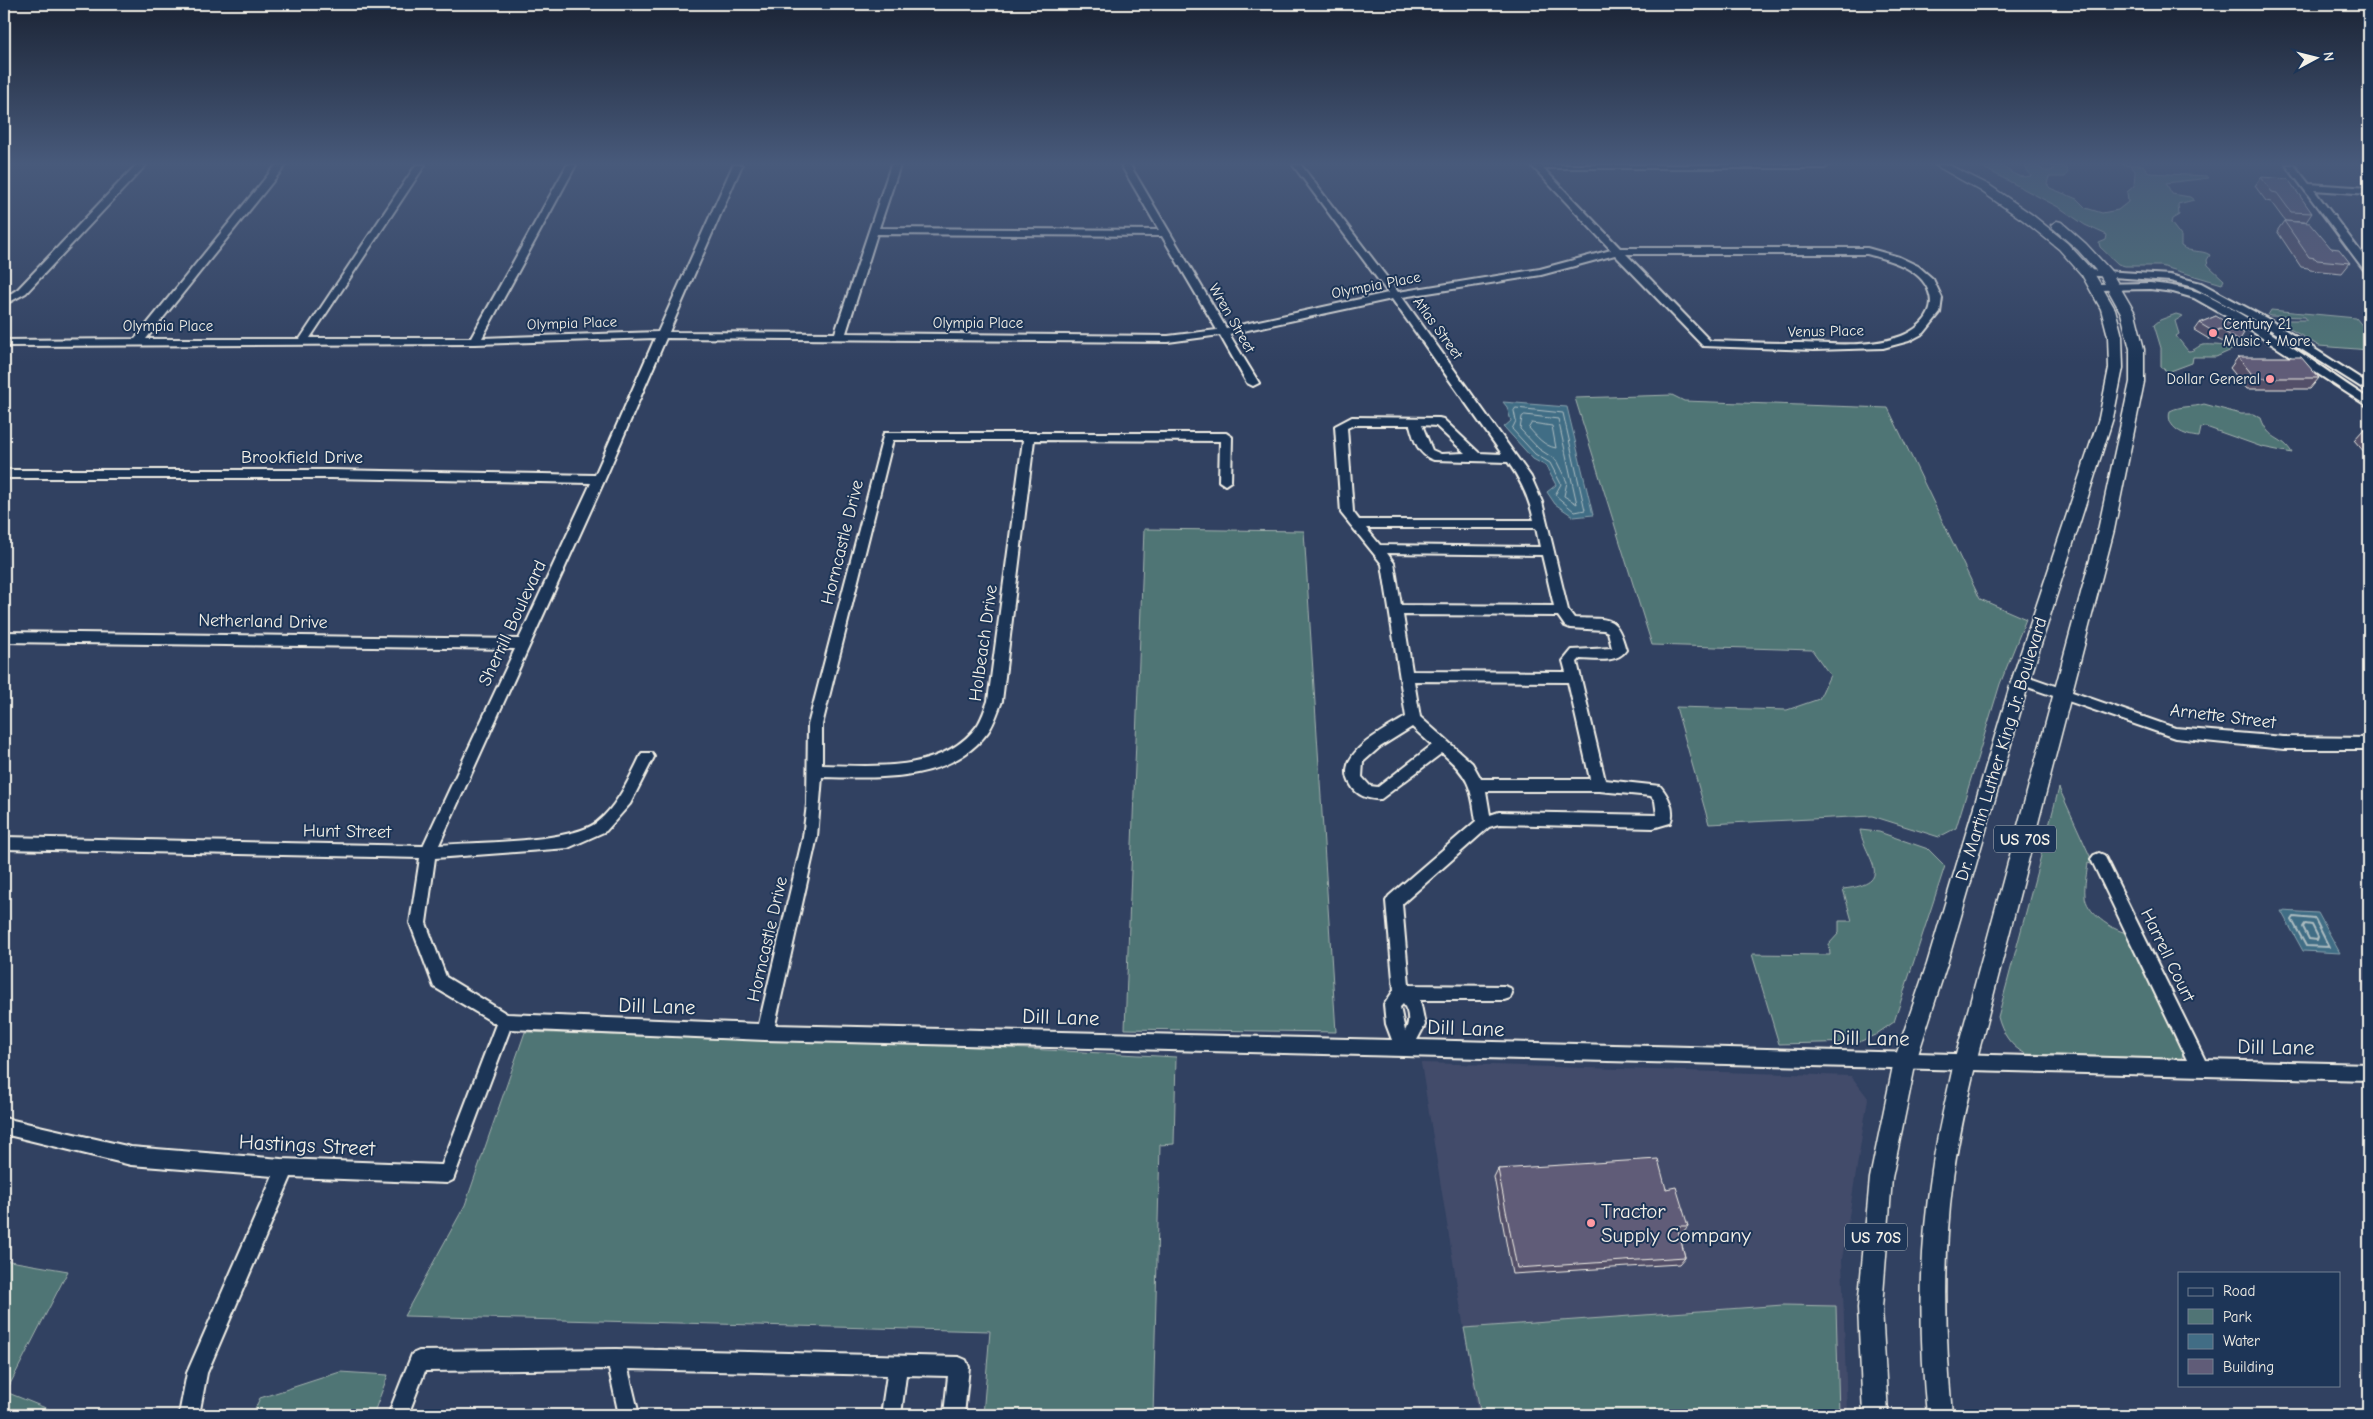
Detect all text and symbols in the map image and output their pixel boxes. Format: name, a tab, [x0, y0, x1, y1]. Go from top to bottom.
north arrow	[2290, 32, 2340, 82]
text: N	[2319, 51, 2337, 62]
street label: Olympia Place	[1330, 267, 1423, 302]
street label: Wren Street	[1205, 280, 1259, 356]
street label: Atlas Street	[1409, 293, 1467, 363]
street label: Olympia Place	[527, 312, 618, 334]
street label: Olympia Place	[933, 314, 1024, 332]
place label: Century 21 Music + More	[2223, 315, 2311, 350]
street label: Olympia Place	[123, 317, 214, 335]
street label: Venus Place	[1788, 321, 1865, 341]
marker: Century 21 Music + More	[2207, 327, 2219, 339]
place label: Dollar General	[2167, 370, 2260, 388]
marker: Dollar General	[2264, 373, 2276, 385]
street label: Brookfield Drive	[241, 447, 363, 468]
street label: Horncastle Drive	[817, 478, 868, 607]
street label: Sherrill Boulevard	[474, 557, 551, 689]
street label: Holbeach Drive	[965, 583, 1002, 703]
street label: Netherland Drive	[198, 610, 328, 633]
street label: Dr. Martin Luther King Jr. Boulevard	[1951, 615, 2052, 883]
street label: Arnette Street	[2169, 700, 2278, 734]
street label: Hunt Street	[303, 820, 392, 843]
road number: US 70S	[1994, 826, 2056, 852]
street label: Horncastle Drive	[743, 874, 792, 1004]
street label: Harrell Court	[2136, 905, 2200, 1006]
street label: Dill Lane	[618, 993, 696, 1019]
street label: Dill Lane	[1022, 1004, 1100, 1030]
street label: Dill Lane	[1427, 1015, 1505, 1041]
street label: Dill Lane	[1832, 1025, 1910, 1051]
street label: Dill Lane	[2237, 1034, 2315, 1060]
street label: Hastings Street	[238, 1129, 377, 1161]
place label: Tractor Supply Company	[1601, 1199, 1752, 1247]
marker: Tractor Supply Company	[1585, 1217, 1597, 1229]
road number: US 70S	[1845, 1224, 1907, 1250]
legend	[2178, 1272, 2340, 1386]
text: Road	[2223, 1282, 2255, 1300]
text: Park	[2223, 1308, 2252, 1326]
text: Water	[2223, 1332, 2260, 1350]
text: Building	[2223, 1358, 2274, 1376]

